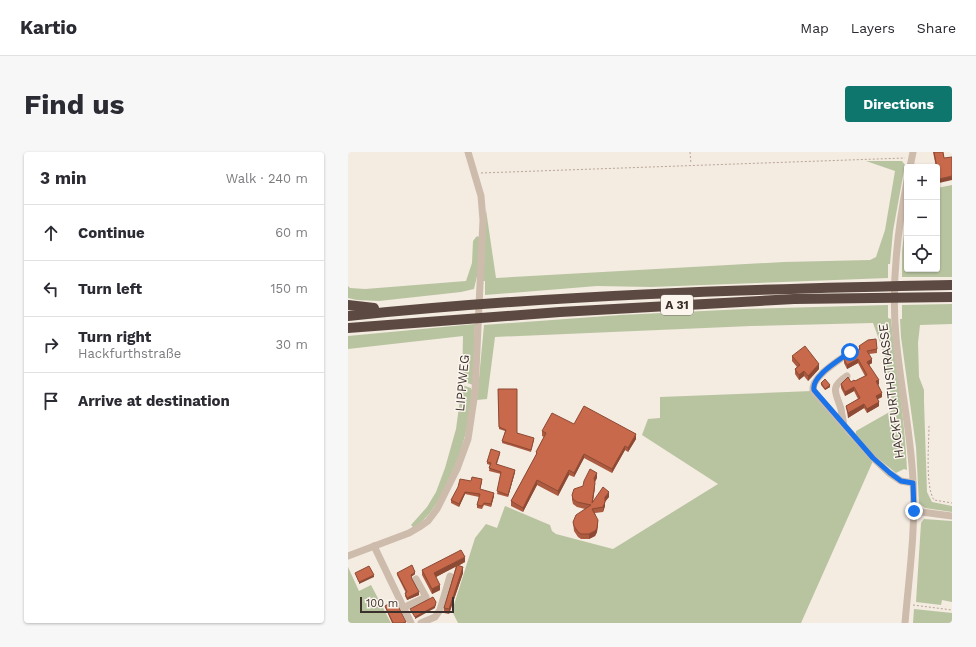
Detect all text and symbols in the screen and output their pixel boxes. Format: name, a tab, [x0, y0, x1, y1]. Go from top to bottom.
text: Kartio	[20, 16, 77, 39]
text: Map	[800, 20, 829, 36]
text: Layers	[851, 20, 895, 36]
text: Share	[917, 20, 956, 36]
button: Directions	[845, 86, 952, 122]
text: Find us	[24, 88, 124, 121]
map controls	[904, 164, 940, 272]
button: +	[904, 164, 940, 200]
text: 3 min	[40, 168, 86, 188]
text: Walk · 240 m	[226, 171, 308, 186]
button: −	[904, 200, 940, 236]
icon: ahead	[40, 222, 62, 244]
text: Continue	[78, 224, 145, 242]
text: 60 m	[275, 225, 308, 240]
button: locate	[904, 236, 940, 272]
icon: left	[40, 278, 62, 300]
text: Turn left	[78, 280, 142, 298]
text: 150 m	[270, 281, 308, 296]
road number: A 31	[661, 295, 693, 315]
street label: HACKFURTHSTRASSE	[875, 323, 907, 459]
text: Turn right	[78, 328, 151, 346]
icon: right	[40, 334, 62, 356]
text: 30 m	[276, 337, 308, 352]
route start	[841, 343, 859, 361]
text: Hackfurthstraße	[78, 346, 181, 361]
street label: LIPPWEG	[452, 354, 472, 412]
icon: arrive	[40, 390, 62, 412]
text: Arrive at destination	[78, 392, 230, 410]
route end	[905, 502, 923, 520]
scale bar	[360, 595, 454, 614]
text: 100 m	[366, 597, 398, 610]

